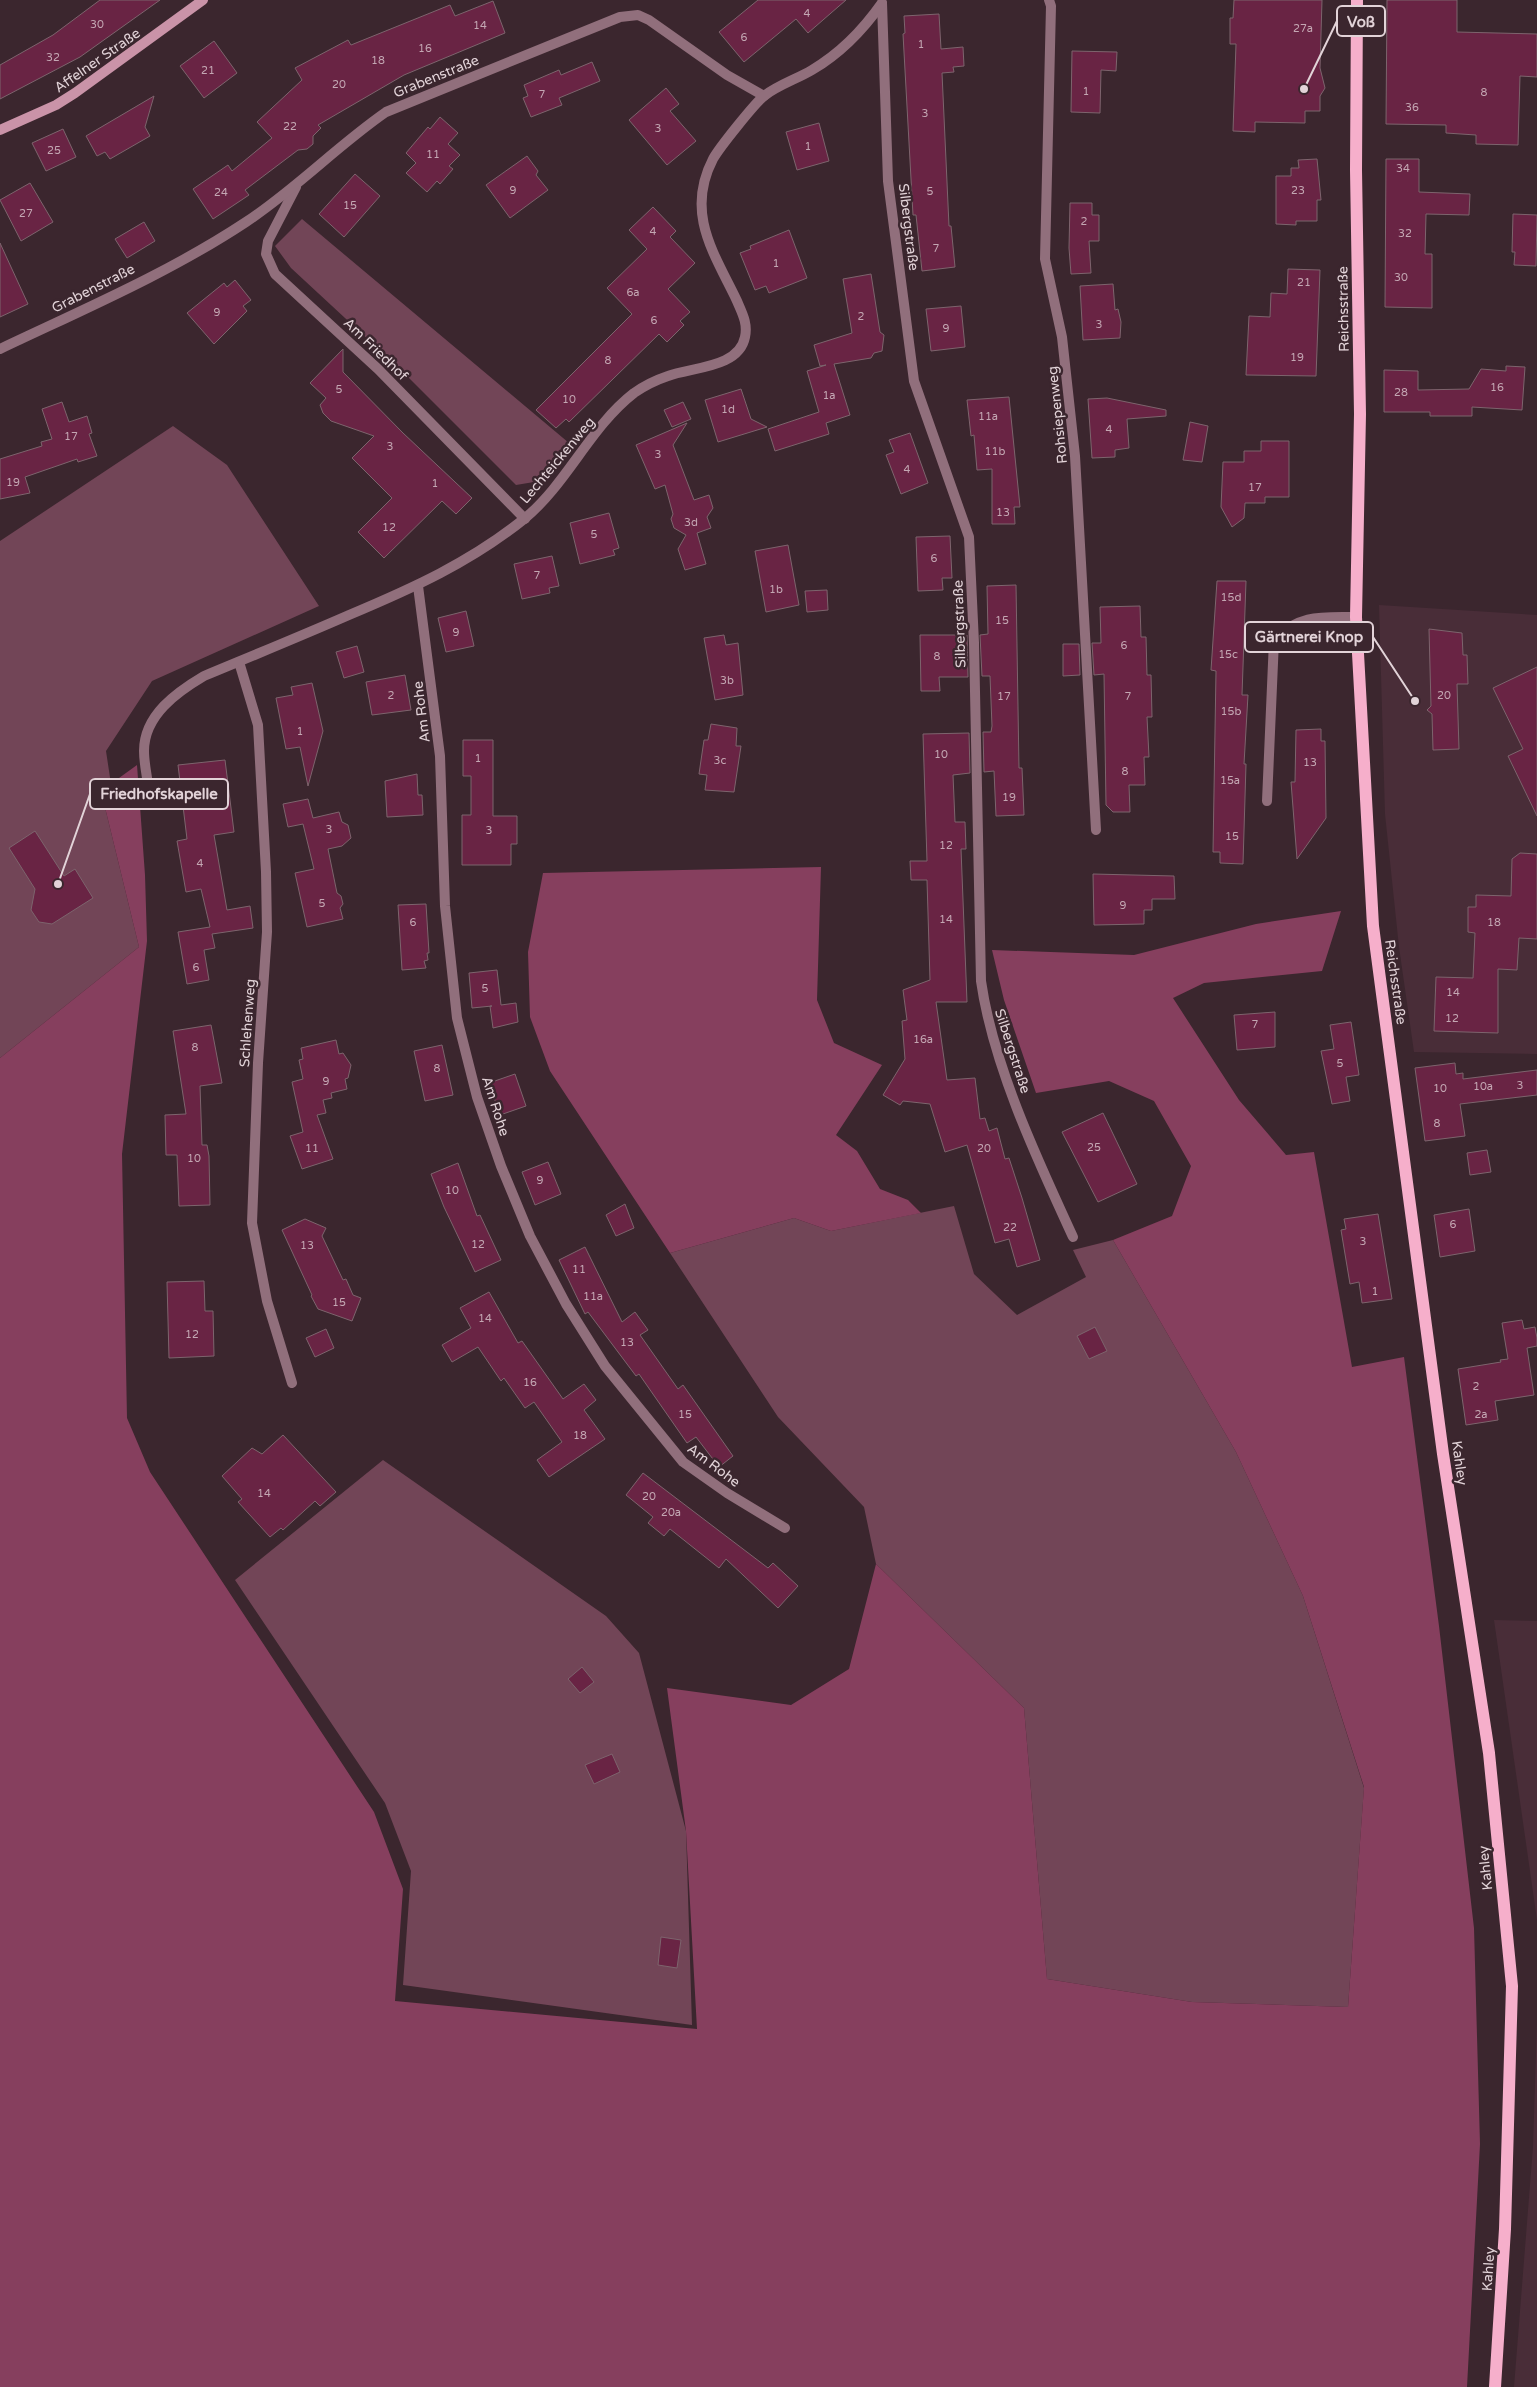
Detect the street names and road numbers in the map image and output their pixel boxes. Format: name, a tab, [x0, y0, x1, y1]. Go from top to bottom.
street label: Affelner Straße	[51, 25, 143, 96]
street label: Grabenstraße	[391, 52, 482, 101]
street label: Silbergstraße	[895, 182, 922, 272]
street label: Grabenstraße	[49, 260, 138, 317]
street label: Reichsstraße	[1334, 266, 1353, 352]
street label: Am Friedhof	[340, 314, 412, 385]
street label: Rohsiepenweg	[1044, 365, 1071, 465]
street label: Lechteickenweg	[516, 414, 598, 507]
street label: Silbergstraße	[949, 580, 970, 668]
street label: Am Rohe	[409, 680, 434, 744]
street label: Reichsstraße	[1381, 938, 1410, 1026]
street label: Schlehenweg	[236, 978, 259, 1068]
street label: Silbergstraße	[991, 1007, 1034, 1096]
street label: Am Rohe	[478, 1074, 513, 1138]
street label: Am Rohe	[684, 1440, 744, 1491]
street label: Kahley	[1448, 1440, 1471, 1487]
street label: Kahley	[1475, 1844, 1496, 1891]
street label: Kahley	[1478, 2246, 1499, 2292]

